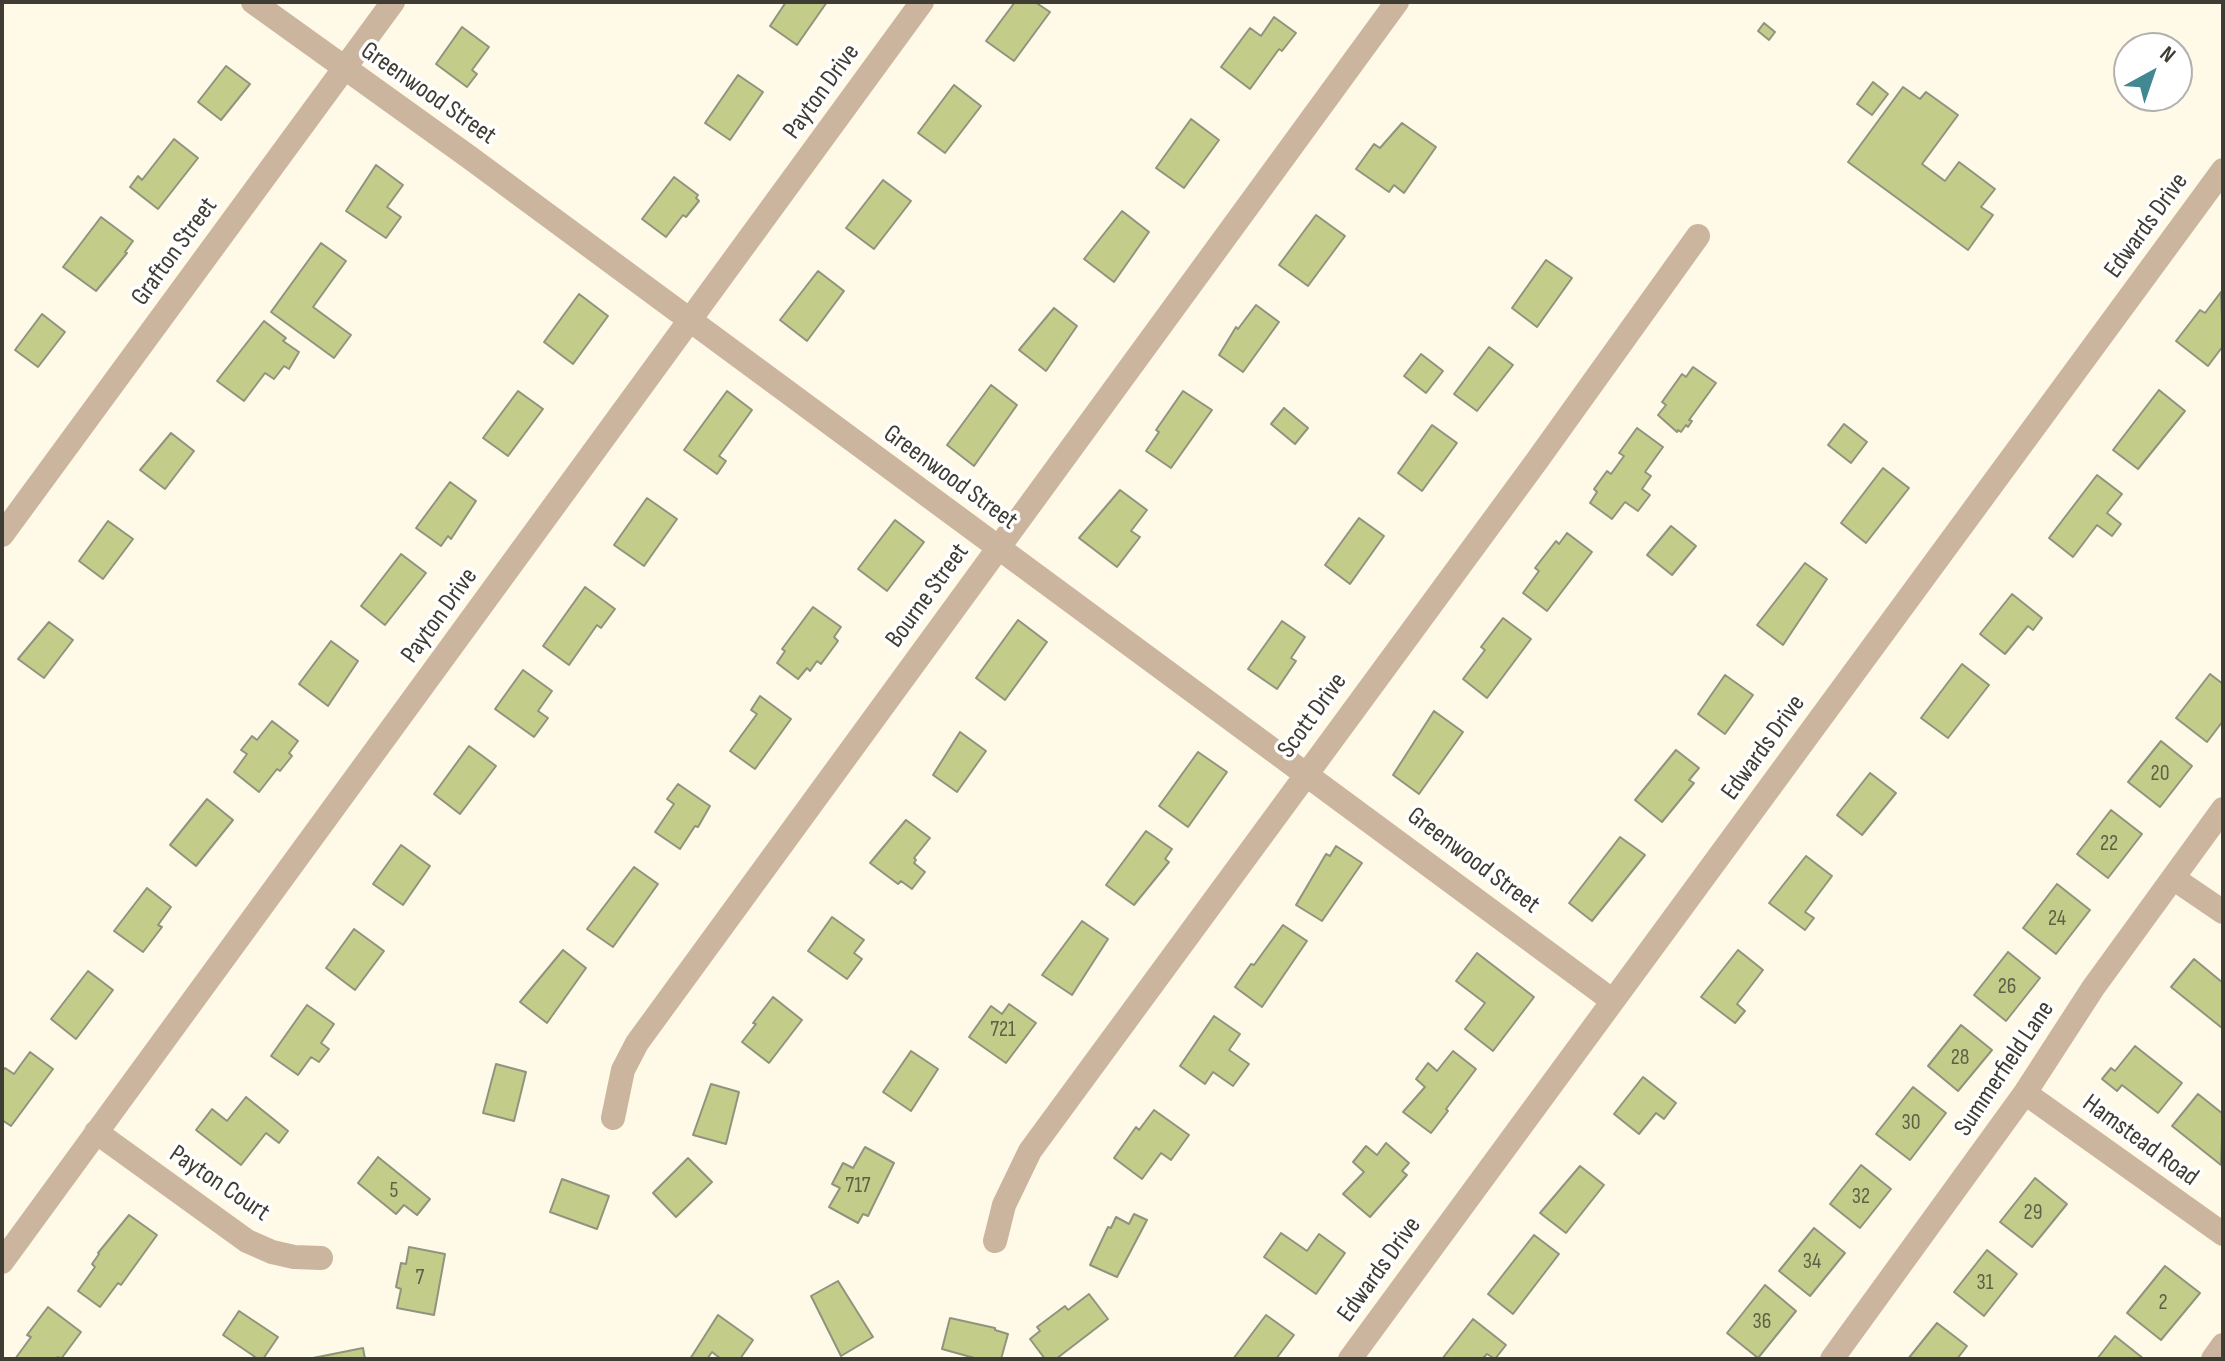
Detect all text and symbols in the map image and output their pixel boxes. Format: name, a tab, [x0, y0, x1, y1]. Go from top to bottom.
north arrow	[2113, 32, 2193, 112]
street label: Greenwood Street	[354, 36, 502, 152]
street label: Payton Drive	[777, 38, 867, 146]
text: N	[2154, 41, 2181, 69]
street label: Edwards Drive	[2098, 167, 2196, 285]
street label: Grafton Street	[125, 192, 225, 312]
street label: Greenwood Street	[877, 419, 1023, 537]
street label: Bourne Street	[880, 538, 976, 654]
street label: Payton Drive	[395, 562, 485, 670]
street label: Scott Drive	[1272, 667, 1354, 765]
street label: Edwards Drive	[1715, 689, 1813, 807]
house number: 20	[2151, 761, 2169, 787]
street label: Greenwood Street	[1401, 801, 1545, 921]
house number: 22	[2100, 831, 2118, 857]
house number: 24	[2048, 906, 2066, 932]
house number: 26	[1998, 974, 2016, 1000]
street label: Summerfield Lane	[1948, 995, 2062, 1143]
house number: 721	[990, 1017, 1016, 1043]
house number: 28	[1951, 1045, 1969, 1071]
street label: Hamstead Road	[2076, 1088, 2204, 1194]
house number: 30	[1901, 1110, 1921, 1136]
street label: Payton Court	[163, 1139, 275, 1229]
house number: 717	[845, 1173, 871, 1199]
house number: 5	[390, 1178, 398, 1204]
house number: 32	[1852, 1184, 1870, 1210]
house number: 29	[2024, 1200, 2042, 1226]
street label: Edwards Drive	[1331, 1211, 1429, 1329]
house number: 34	[1803, 1249, 1821, 1275]
house number: 7	[416, 1265, 424, 1291]
house number: 31	[1977, 1270, 1993, 1296]
house number: 2	[2158, 1290, 2168, 1316]
house number: 36	[1753, 1309, 1771, 1335]

